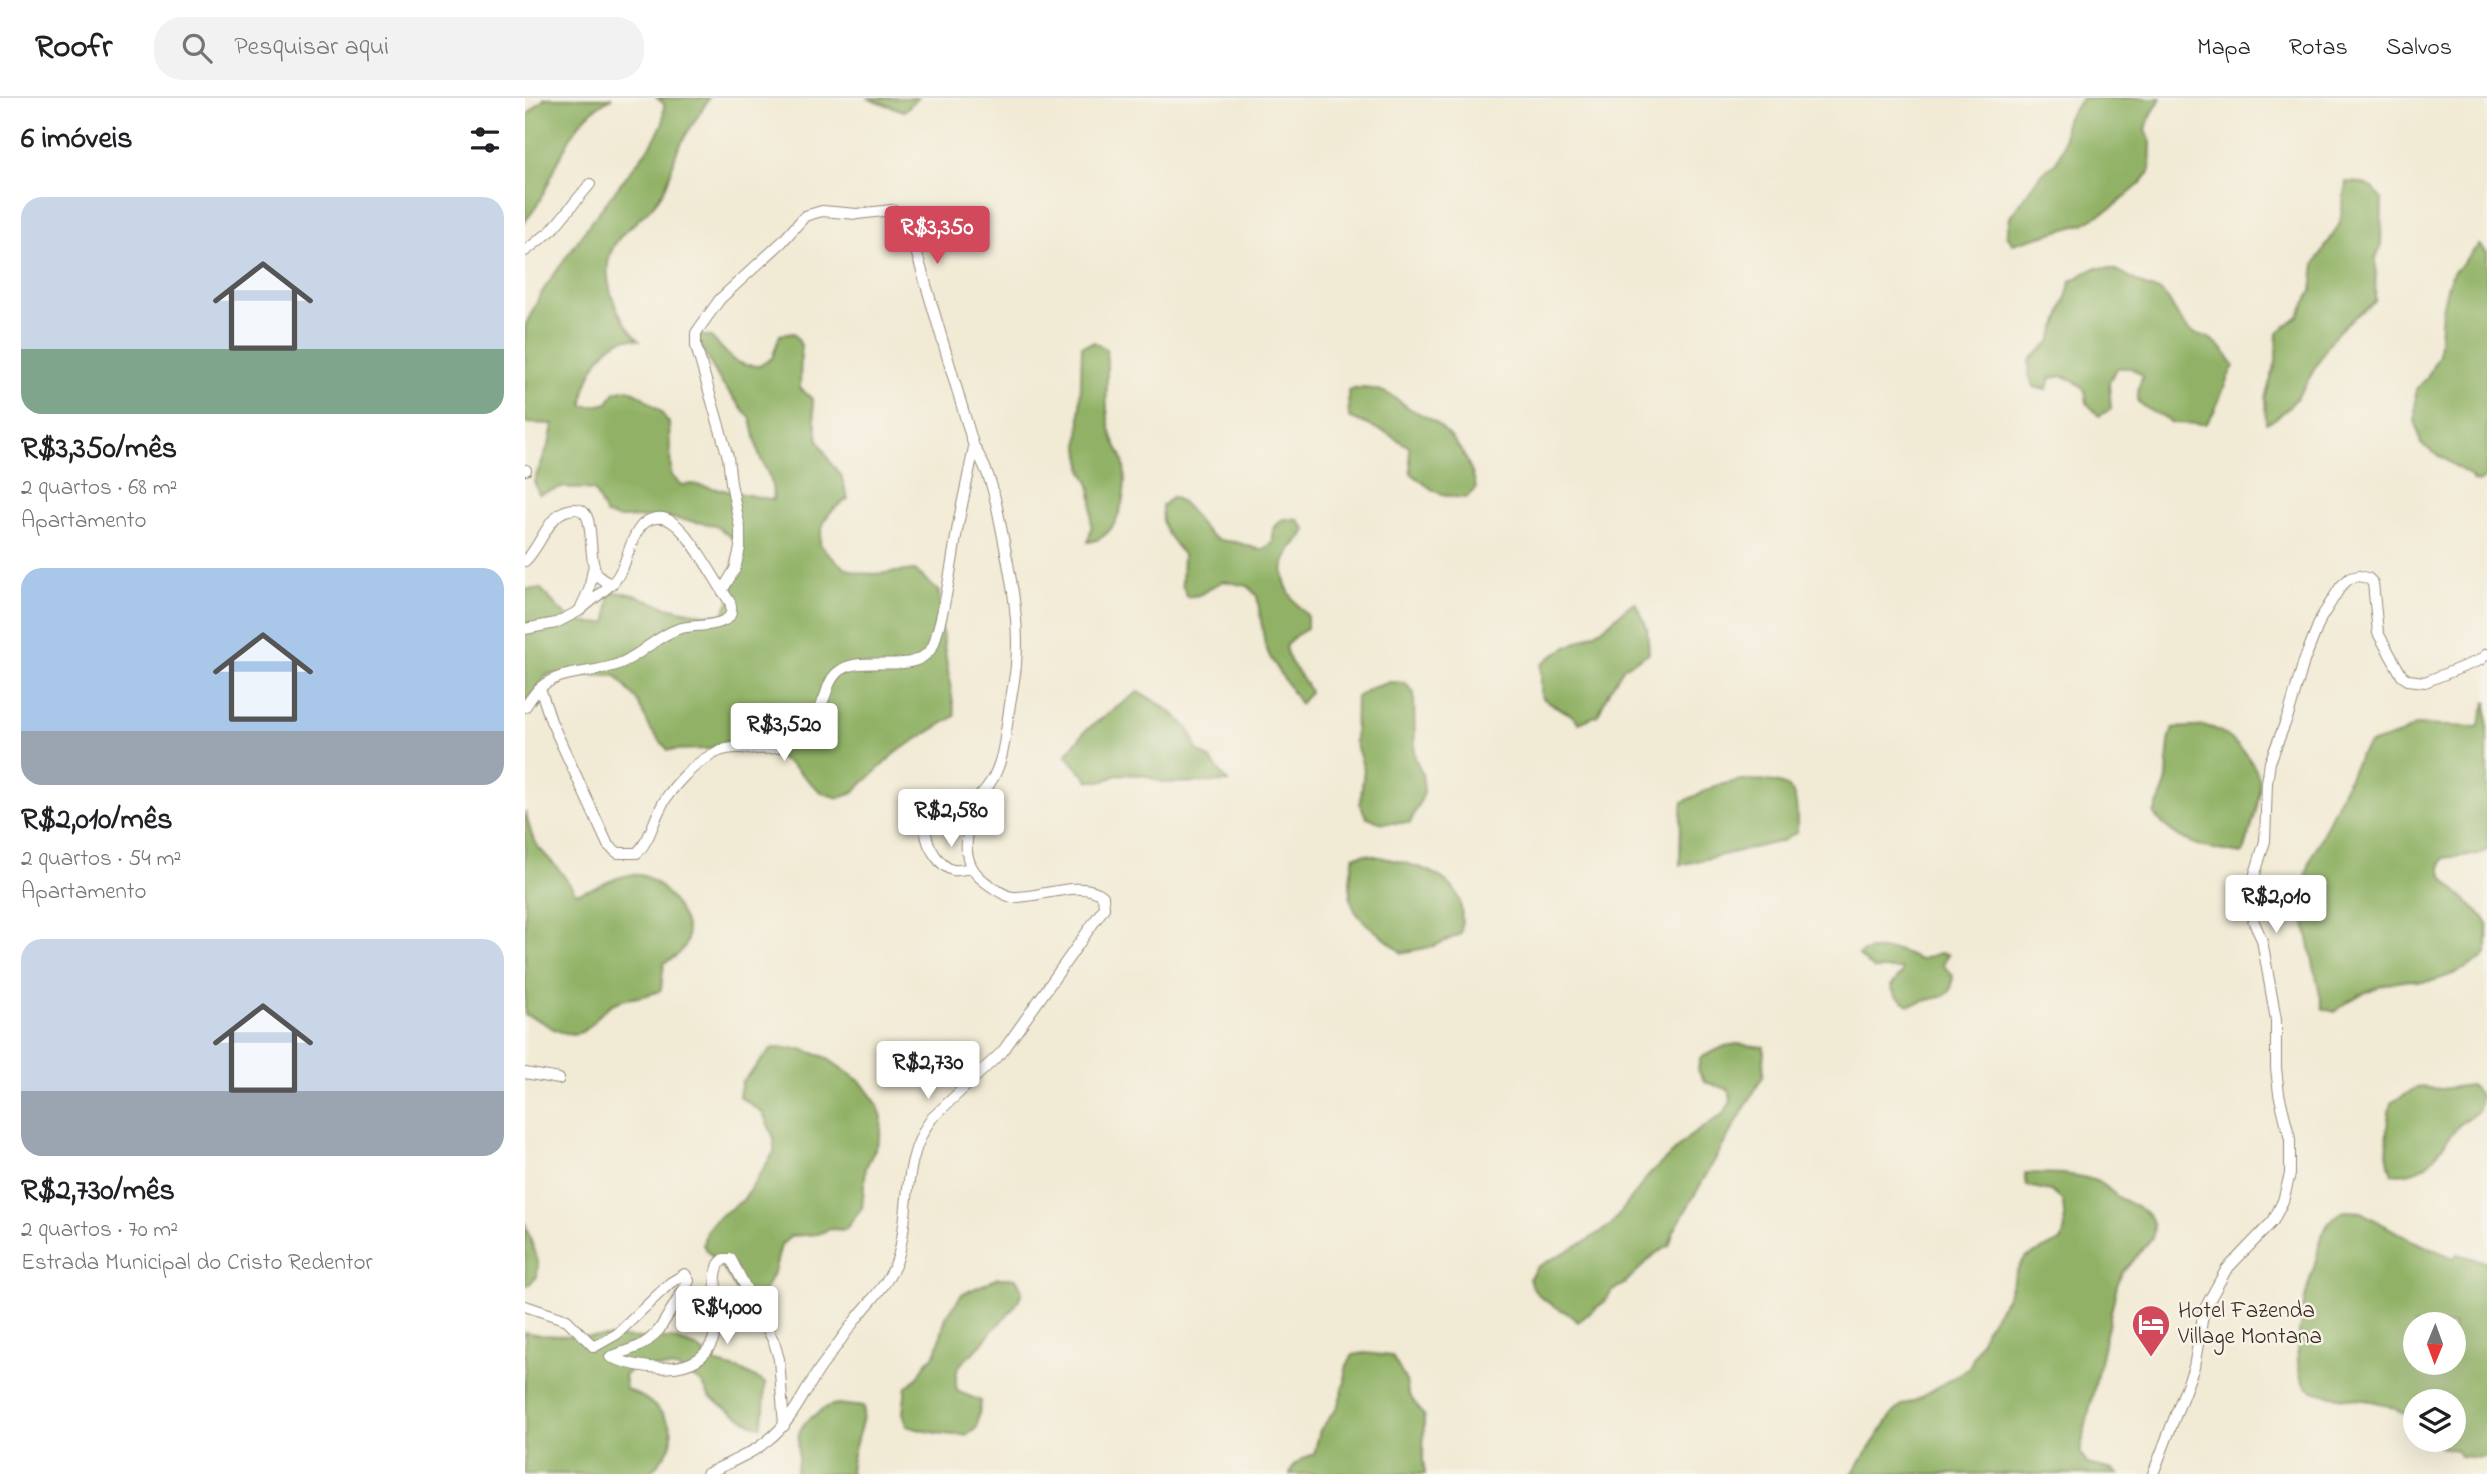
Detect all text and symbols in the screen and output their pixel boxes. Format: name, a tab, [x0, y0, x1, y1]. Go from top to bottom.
search box	[154, 17, 644, 80]
text: Roofr	[35, 24, 112, 72]
icon: search	[178, 29, 216, 67]
text: Pesquisar aqui	[234, 29, 389, 67]
text: Mapa	[2197, 31, 2251, 66]
text: Rotas	[2289, 31, 2348, 66]
text: Salvos	[2386, 31, 2452, 66]
text: 6 imóveis	[21, 118, 133, 162]
icon: filters	[466, 121, 504, 159]
pin: R$3,350	[872, 206, 1002, 266]
text: R$3,350	[901, 212, 973, 245]
icon: home	[200, 243, 326, 369]
text: R$3,350/mês	[21, 428, 177, 472]
text: 2 quartos · 68 m²	[21, 472, 177, 505]
text: Apartamento	[21, 505, 147, 538]
icon: home	[200, 614, 326, 740]
pin: R$3,520	[719, 704, 849, 763]
text: R$3,520	[747, 709, 821, 742]
pin: R$2,580	[886, 790, 1016, 849]
text: R$2,580	[914, 795, 988, 828]
text: R$2,010/mês	[21, 799, 173, 843]
text: 2 quartos · 54 m²	[21, 843, 181, 876]
text: Apartamento	[21, 876, 147, 909]
pin: R$2,010	[2211, 876, 2341, 935]
text: R$2,010	[2241, 881, 2311, 914]
icon: home	[200, 985, 326, 1111]
pin: R$2,730	[863, 1042, 993, 1101]
text: R$2,730	[893, 1047, 963, 1080]
text: R$2,730/mês	[21, 1170, 175, 1214]
text: 2 quartos · 70 m²	[21, 1214, 178, 1247]
text: Estrada Municipal do Cristo Redentor	[21, 1247, 373, 1280]
pin: R$4,000	[662, 1286, 792, 1346]
text: R$4,000	[692, 1292, 762, 1325]
place label: Hotel Fazenda Village Montana	[2177, 1295, 2322, 1355]
hotel icon: Hotel Fazenda Village Montana	[2130, 1303, 2172, 1358]
north arrow	[2403, 1312, 2466, 1376]
map controls	[2403, 1312, 2466, 1452]
button: layers	[2403, 1389, 2466, 1452]

